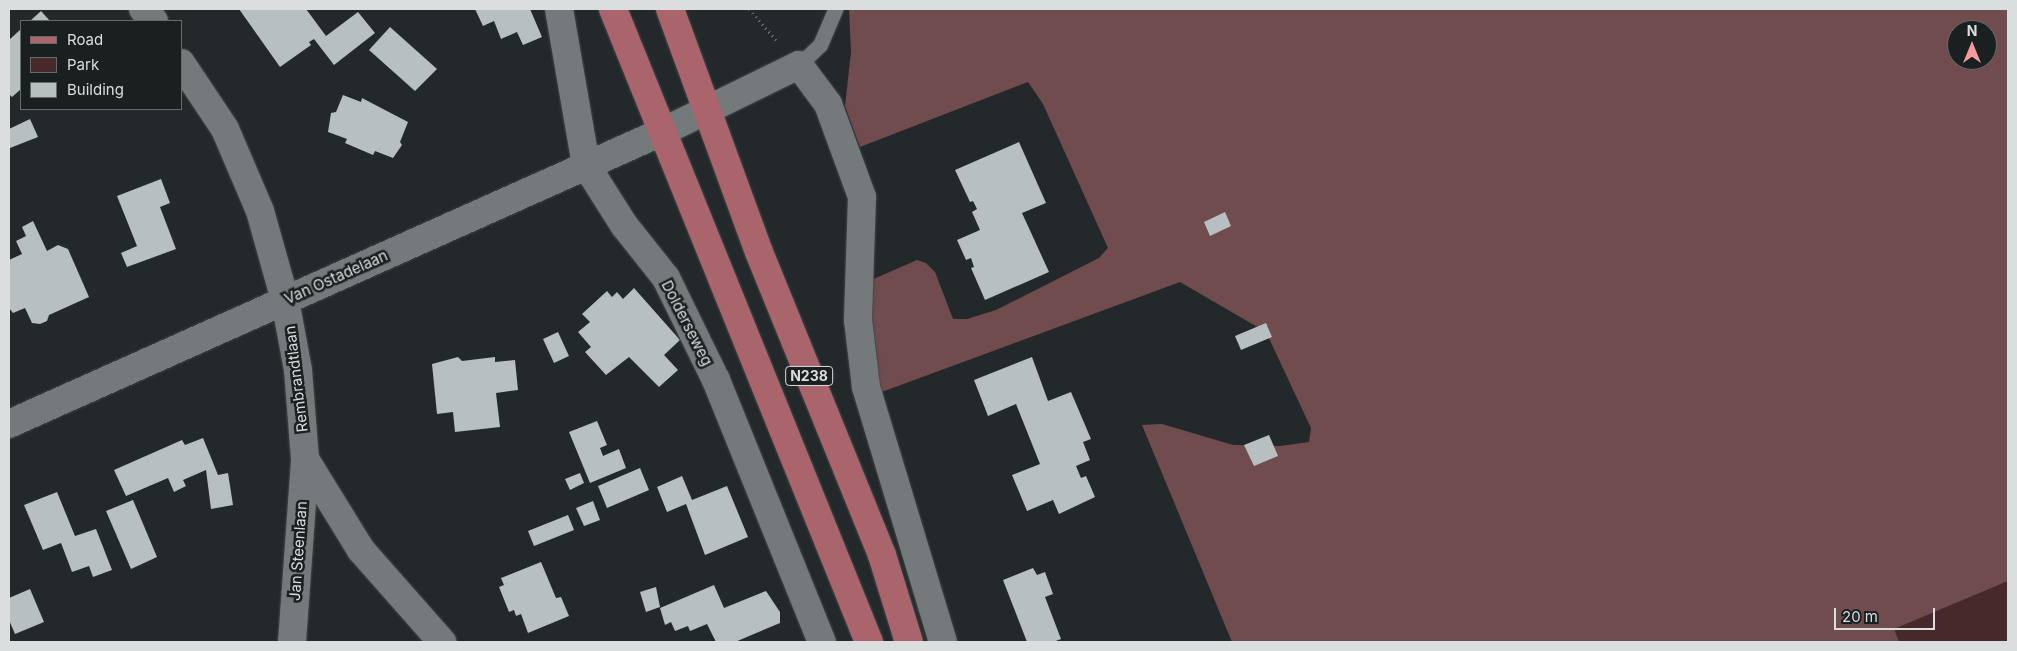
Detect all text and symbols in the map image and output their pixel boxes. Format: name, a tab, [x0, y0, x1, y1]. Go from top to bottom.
legend	[20, 20, 182, 110]
north arrow	[1947, 20, 1997, 70]
text: N	[1967, 22, 1977, 39]
text: Road	[67, 30, 103, 49]
text: Park	[67, 55, 99, 74]
text: Building	[67, 80, 124, 99]
street label: Van Ostadelaan	[282, 246, 390, 308]
street label: Dolderseweg	[658, 277, 716, 369]
street label: Rembrandtlaan	[281, 325, 311, 433]
road number: N238	[784, 364, 834, 388]
street label: Jan Steenlaan	[286, 500, 310, 602]
scale bar	[1837, 598, 1938, 630]
text: 20 m	[1842, 607, 1878, 626]

